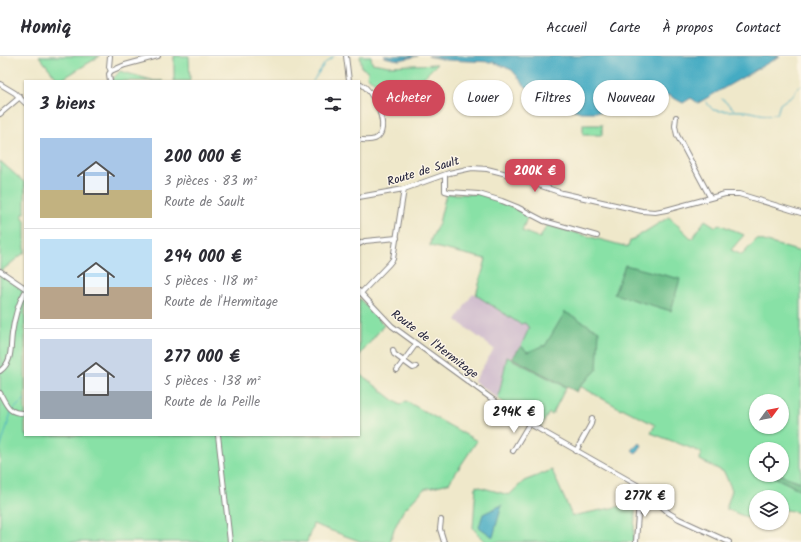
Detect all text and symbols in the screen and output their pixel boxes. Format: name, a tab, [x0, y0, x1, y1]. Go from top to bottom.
text: Homiq	[20, 13, 71, 43]
text: Accueil	[546, 17, 587, 39]
text: Carte	[609, 17, 640, 39]
text: À propos	[662, 17, 713, 39]
text: Contact	[735, 17, 781, 39]
chip: Acheter	[372, 80, 445, 116]
chip: Louer	[453, 80, 513, 116]
chip: Filtres	[521, 80, 585, 116]
chip: Nouveau	[593, 80, 669, 116]
text: 3 biens	[40, 91, 96, 118]
icon: filters	[322, 93, 344, 115]
text: 200 000 €	[164, 144, 241, 171]
street label: Route de Sault	[385, 151, 462, 191]
icon: home	[72, 154, 120, 202]
pin: 200K €	[502, 159, 568, 193]
text: 200K €	[514, 161, 556, 182]
text: 3 pièces · 83 m²	[164, 171, 257, 192]
text: Route de Sault	[164, 192, 245, 213]
text: 294 000 €	[164, 244, 242, 271]
icon: home	[72, 255, 120, 303]
text: 5 pièces · 118 m²	[164, 271, 257, 292]
text: Route de l'Hermitage	[164, 292, 278, 313]
street label: Route de l'Hermitage	[387, 305, 483, 384]
text: 277 000 €	[164, 344, 240, 371]
icon: home	[72, 355, 120, 403]
text: 5 pièces · 138 m²	[164, 371, 261, 392]
text: Route de la Peille	[164, 392, 260, 413]
north arrow	[749, 394, 789, 434]
map controls	[749, 394, 789, 530]
pin: 294K €	[481, 400, 547, 434]
text: 294K €	[493, 402, 535, 423]
button: locate	[749, 442, 789, 482]
pin: 277K €	[612, 484, 678, 518]
text: 277K €	[625, 486, 665, 507]
button: layers	[749, 490, 789, 530]

